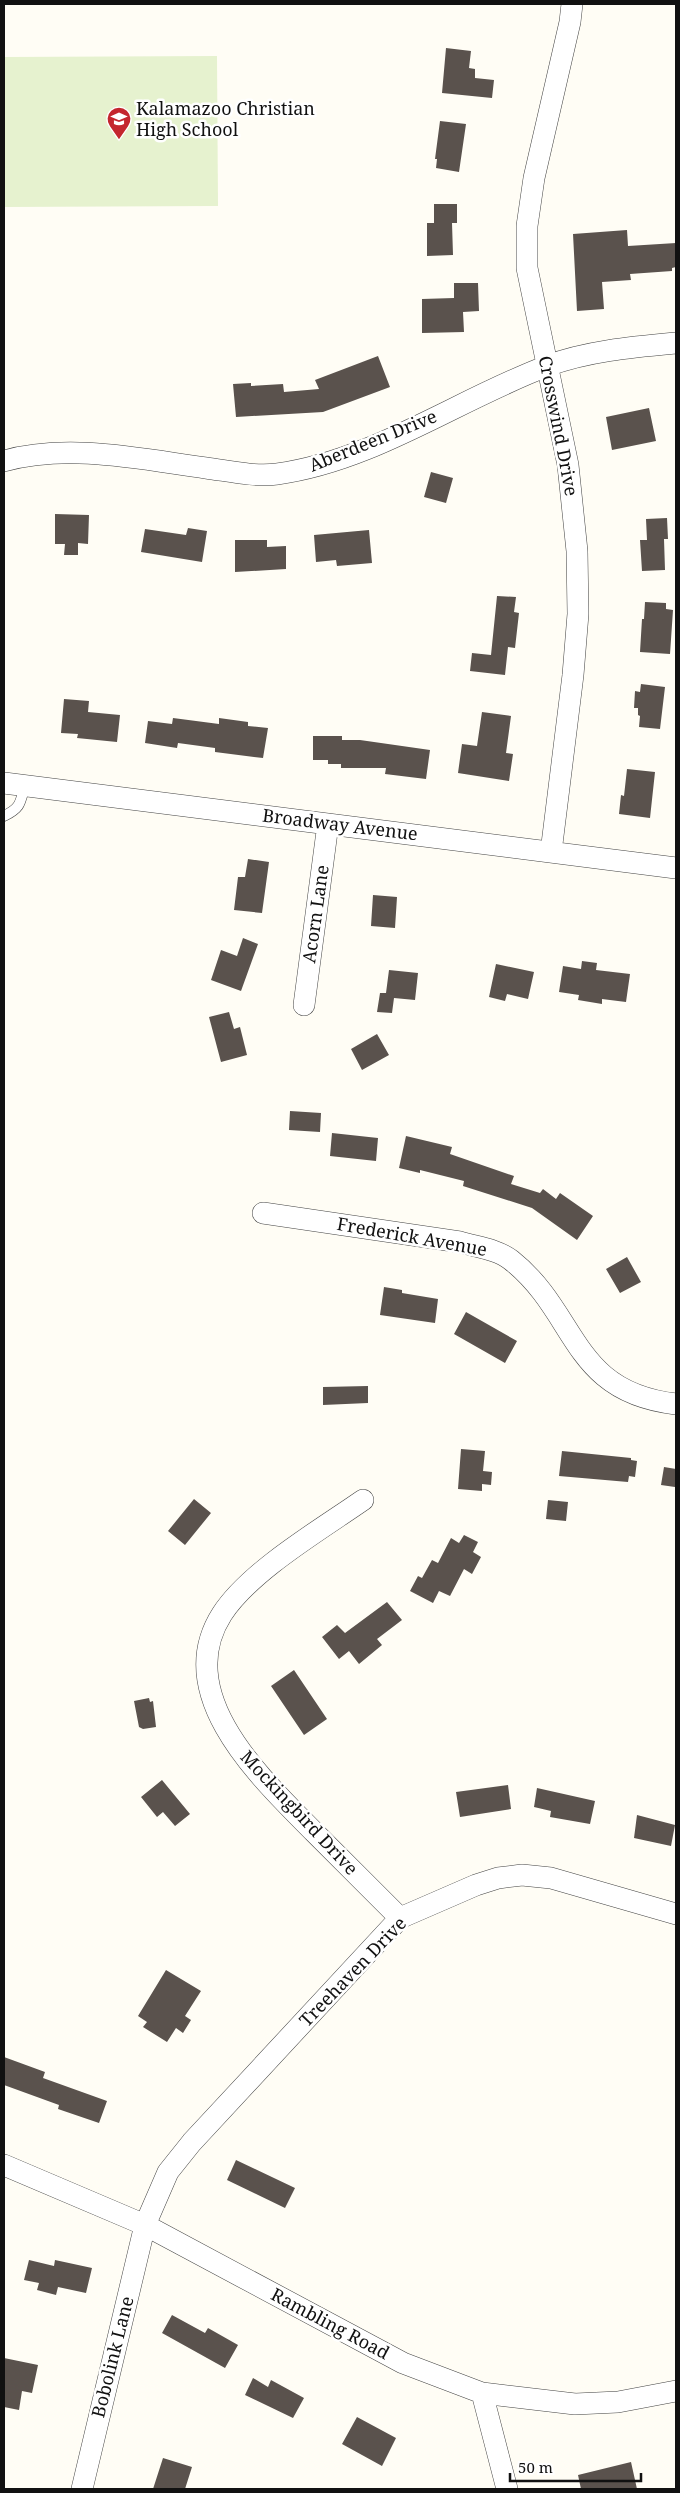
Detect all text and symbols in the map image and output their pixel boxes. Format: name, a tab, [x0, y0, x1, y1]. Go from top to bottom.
place label: Kalamazoo Christian High School	[136, 96, 315, 141]
school or university icon: Kalamazoo Christian High School	[106, 106, 132, 140]
street label: Crosswind Drive	[534, 354, 584, 498]
street label: Aberdeen Drive	[305, 404, 440, 477]
street label: Broadway Avenue	[261, 803, 419, 845]
street label: Acorn Lane	[296, 863, 334, 965]
street label: Frederick Avenue	[335, 1211, 489, 1261]
street label: Mockingbird Drive	[236, 1745, 364, 1880]
street label: Treehaven Drive	[294, 1911, 411, 2031]
street label: Rambling Road	[267, 2282, 394, 2364]
street label: Bobolink Lane	[85, 2294, 139, 2420]
scale bar	[510, 2450, 641, 2482]
text: 50 m	[518, 2457, 553, 2477]

